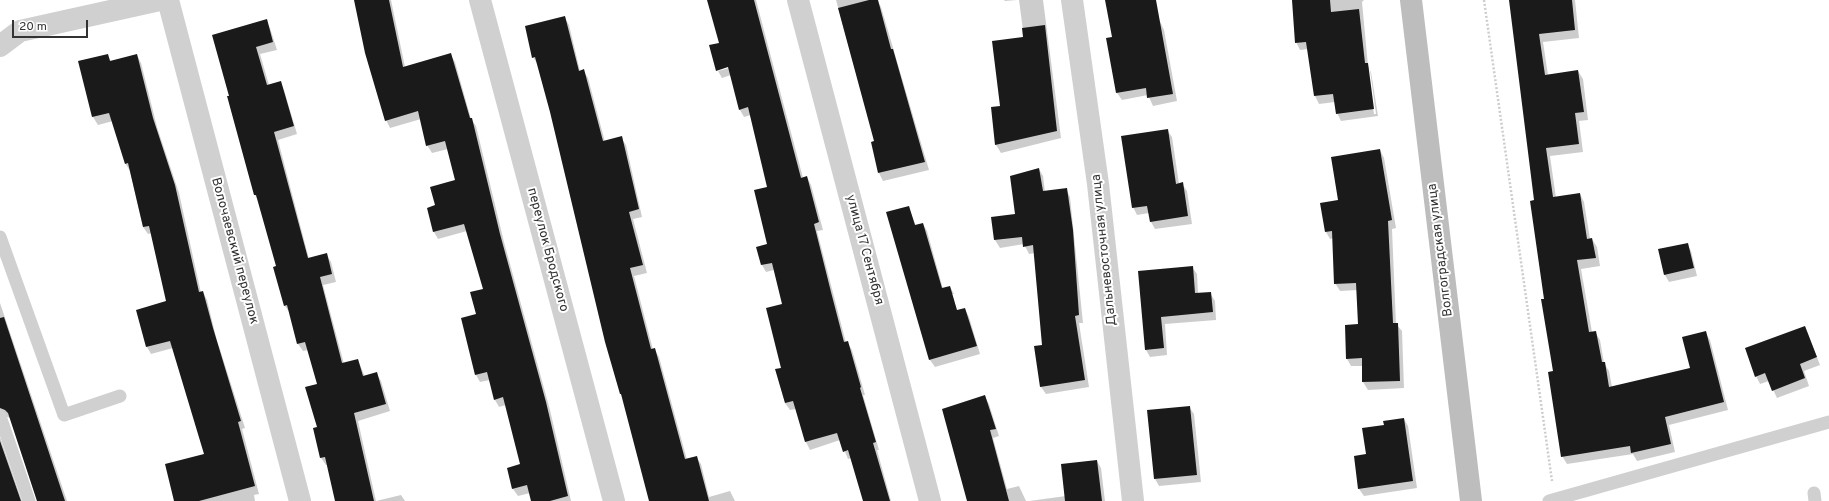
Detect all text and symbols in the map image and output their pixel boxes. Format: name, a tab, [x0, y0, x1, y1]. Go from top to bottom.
scale bar	[14, 12, 90, 38]
text: 20 m	[19, 19, 47, 35]
street label: Дальневосточная улица	[1089, 173, 1121, 327]
street label: Волочаевский переулок	[207, 176, 261, 326]
street label: Волгоградская улица	[1425, 183, 1457, 317]
street label: переулок Бродского	[523, 186, 571, 314]
street label: улица 17 Сентября	[842, 193, 886, 307]

